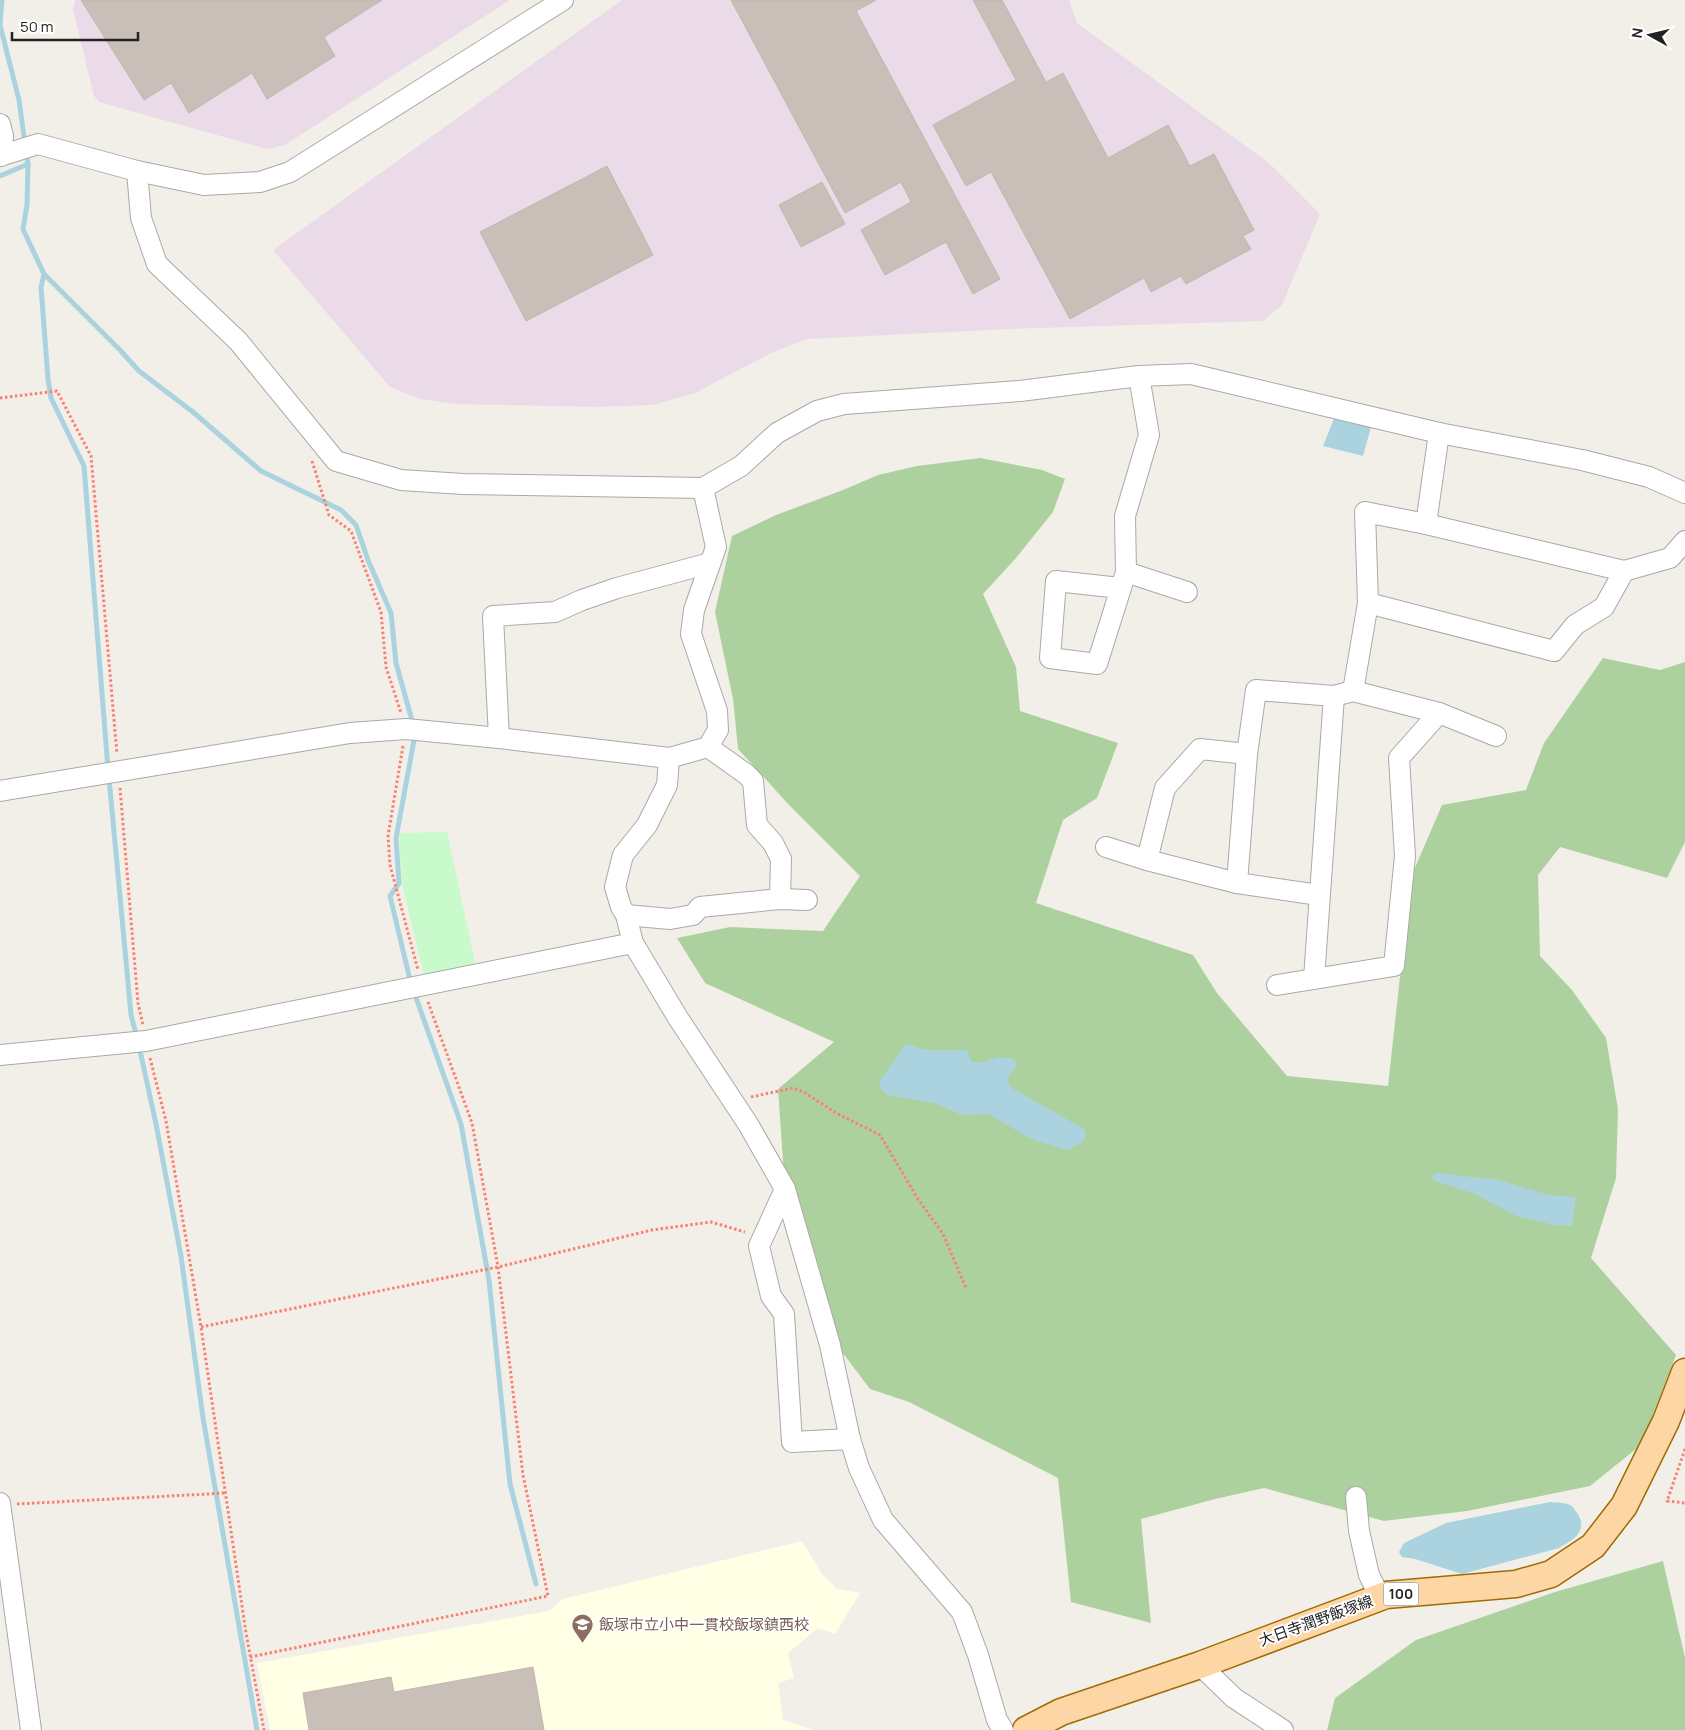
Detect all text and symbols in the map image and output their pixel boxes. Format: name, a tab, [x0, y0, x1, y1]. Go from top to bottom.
scale bar	[12, 10, 139, 42]
north arrow	[1625, 10, 1675, 60]
text: 50 m	[20, 16, 54, 37]
text: N	[1627, 27, 1647, 39]
road number: 100	[1384, 1582, 1418, 1606]
street label: 大日寺潤野飯塚線	[1256, 1590, 1376, 1651]
school or university icon: 飯塚市立小中一貫校飯塚鎮西校	[571, 1613, 595, 1644]
place label: 飯塚市立小中一貫校飯塚鎮西校	[599, 1614, 809, 1635]

